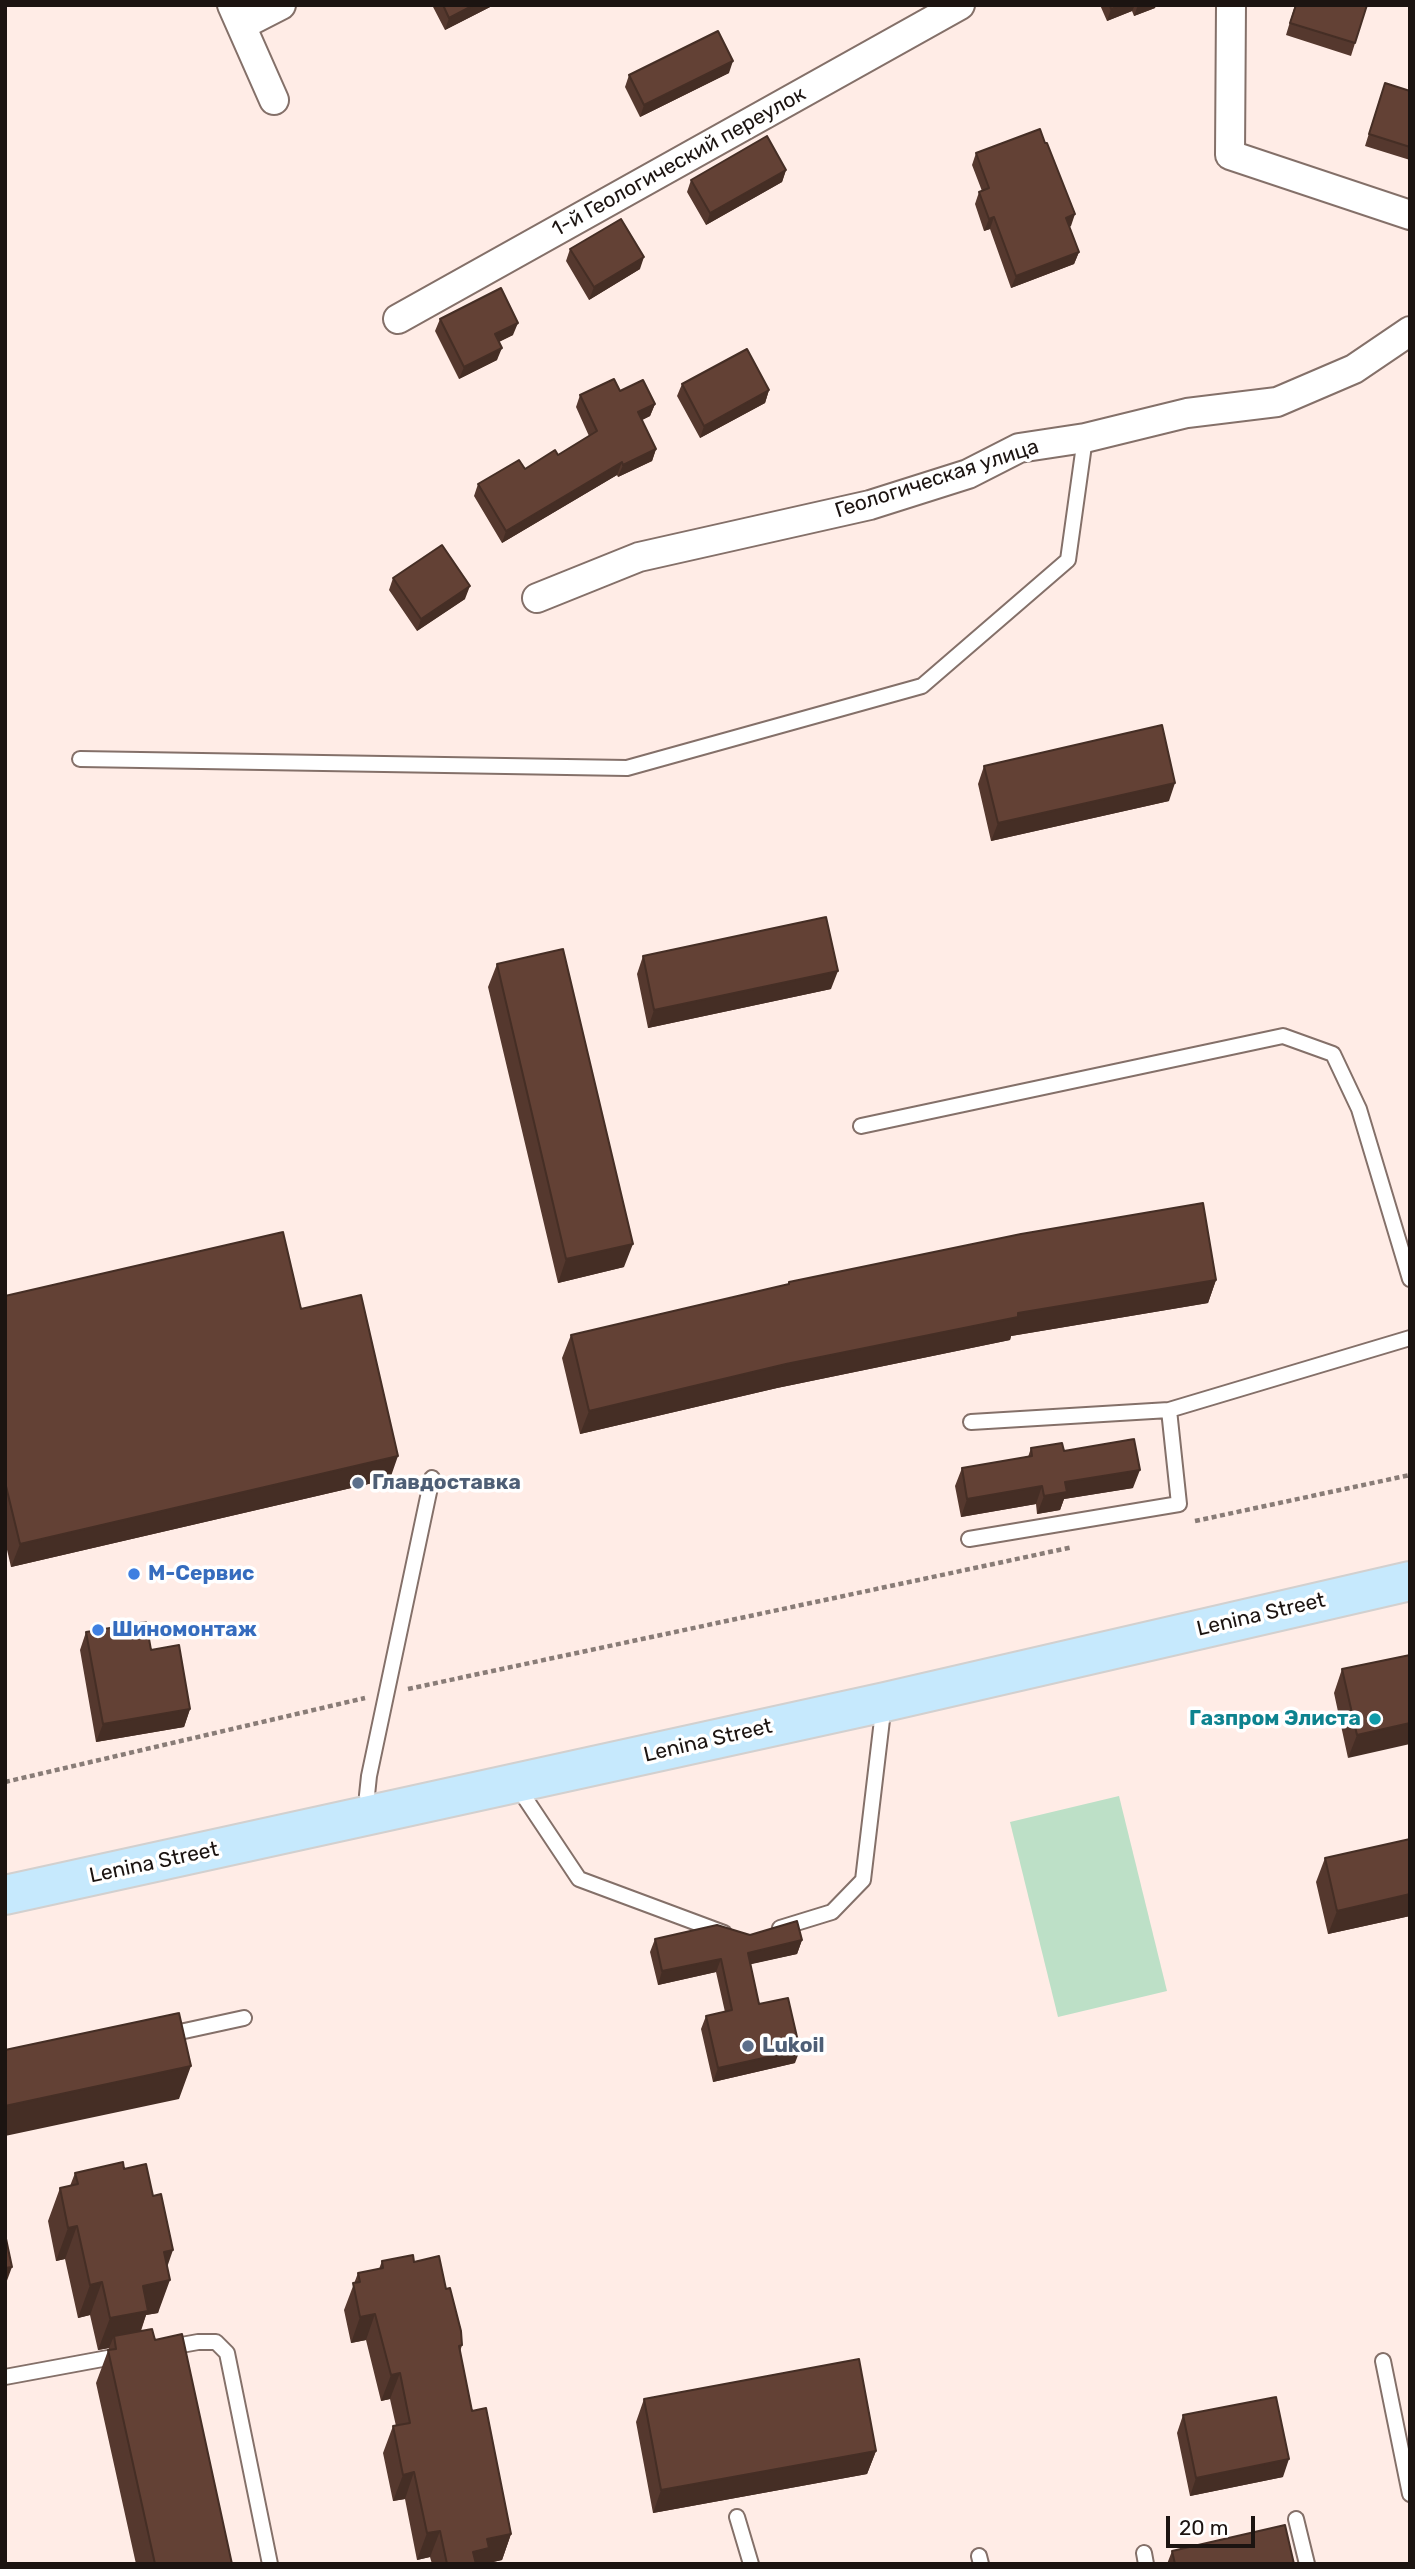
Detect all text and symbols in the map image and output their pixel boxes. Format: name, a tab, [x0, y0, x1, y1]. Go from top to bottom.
street label: 1-й Геологический переулок	[548, 82, 810, 242]
street label: Геологическая улица	[832, 434, 1042, 524]
place label: Главдоставка	[372, 1470, 521, 1496]
marker: Главдоставка	[350, 1475, 366, 1491]
place label: М-Сервис	[148, 1561, 254, 1587]
marker: М-Сервис	[126, 1566, 142, 1582]
street label: Lenina Street	[1194, 1588, 1328, 1642]
place label: Шиномонтаж	[112, 1617, 257, 1643]
marker: Шиномонтаж	[90, 1622, 106, 1638]
place label: Газпром Элиста	[1189, 1706, 1361, 1732]
marker: Газпром Элиста	[1367, 1711, 1383, 1727]
street label: Lenina Street	[641, 1714, 775, 1768]
street label: Lenina Street	[87, 1837, 221, 1889]
place label: Lukoil	[762, 2033, 824, 2059]
marker: Lukoil	[740, 2038, 756, 2054]
scale bar	[1170, 2502, 1259, 2546]
text: 20 m	[1179, 2515, 1228, 2540]

